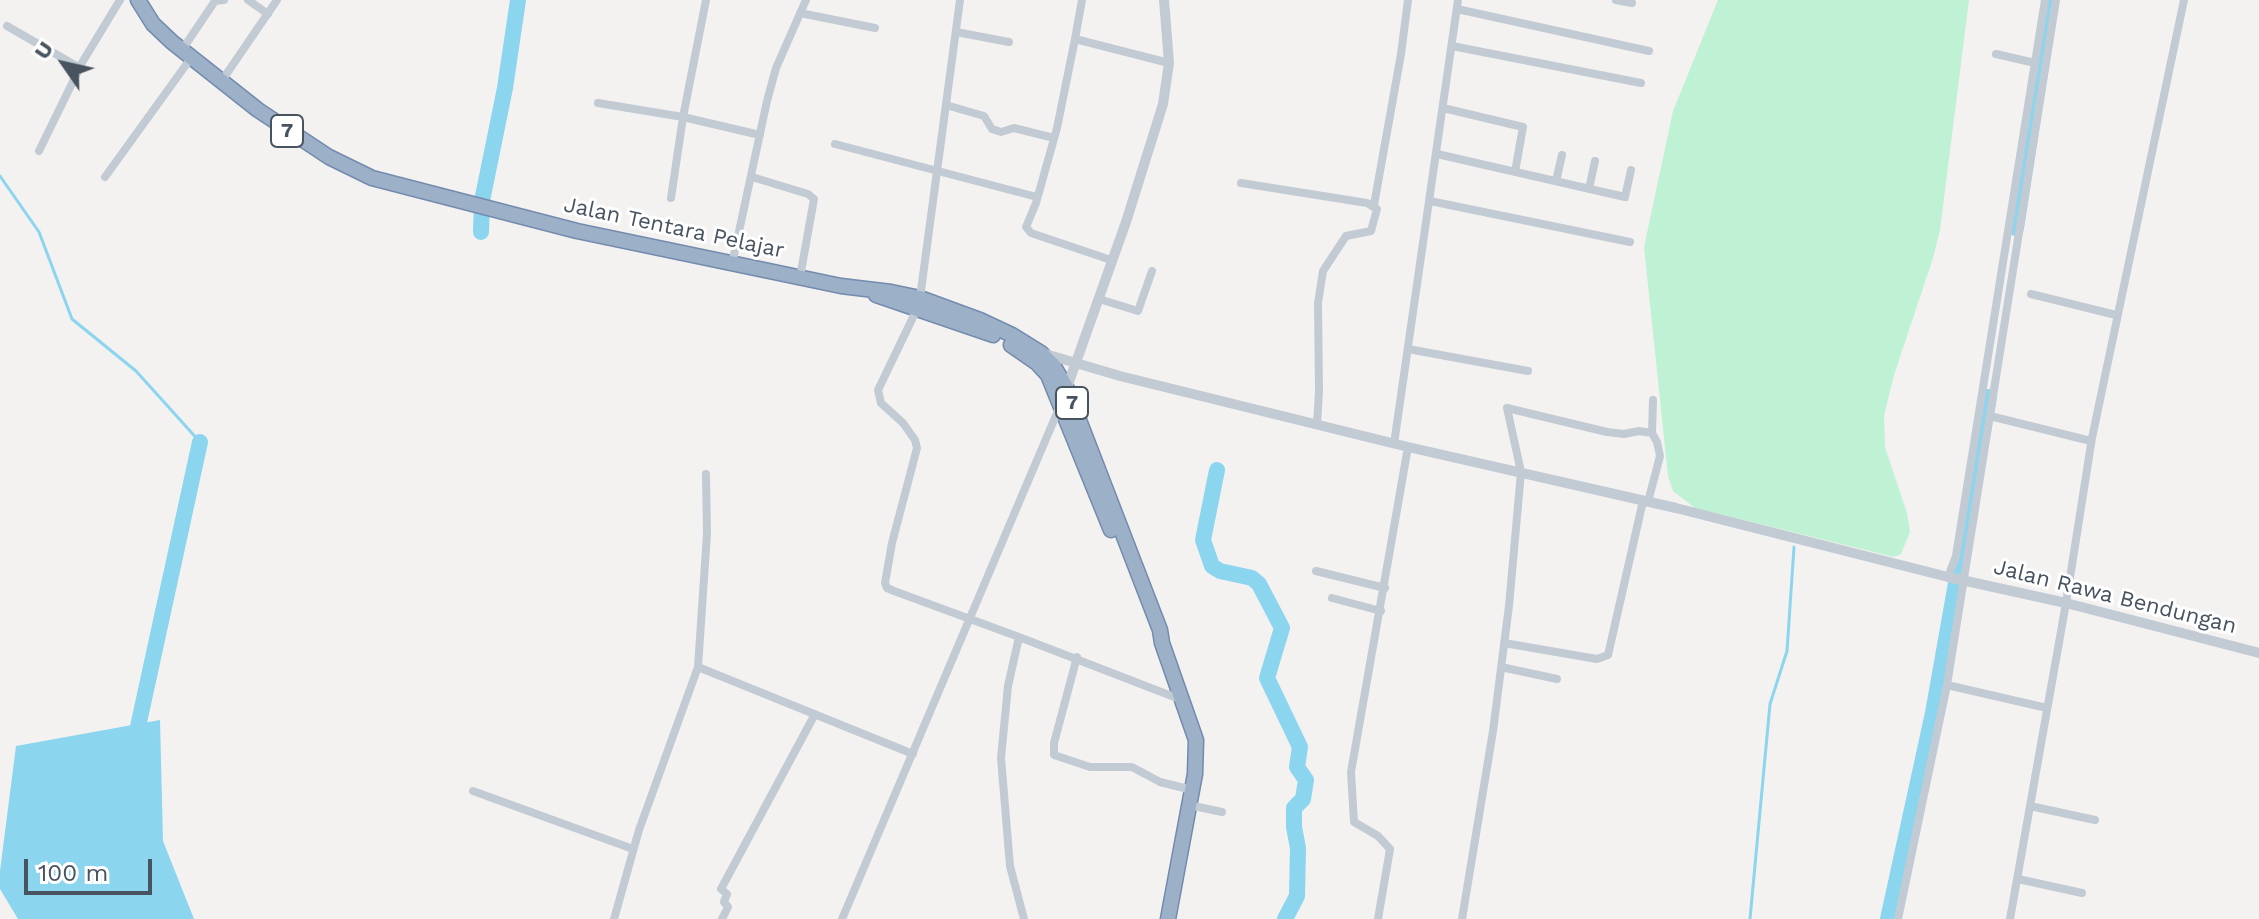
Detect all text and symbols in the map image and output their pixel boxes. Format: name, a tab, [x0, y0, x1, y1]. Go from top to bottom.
north arrow	[24, 24, 104, 104]
text: U	[29, 37, 58, 64]
road number: 7	[271, 115, 303, 147]
street label: Jalan Tentara Pelajar	[561, 192, 787, 264]
road number: 7	[1056, 387, 1088, 419]
street label: Jalan Rawa Bendungan	[1991, 554, 2239, 640]
scale bar	[28, 843, 156, 893]
text: 100 m	[38, 859, 108, 887]

